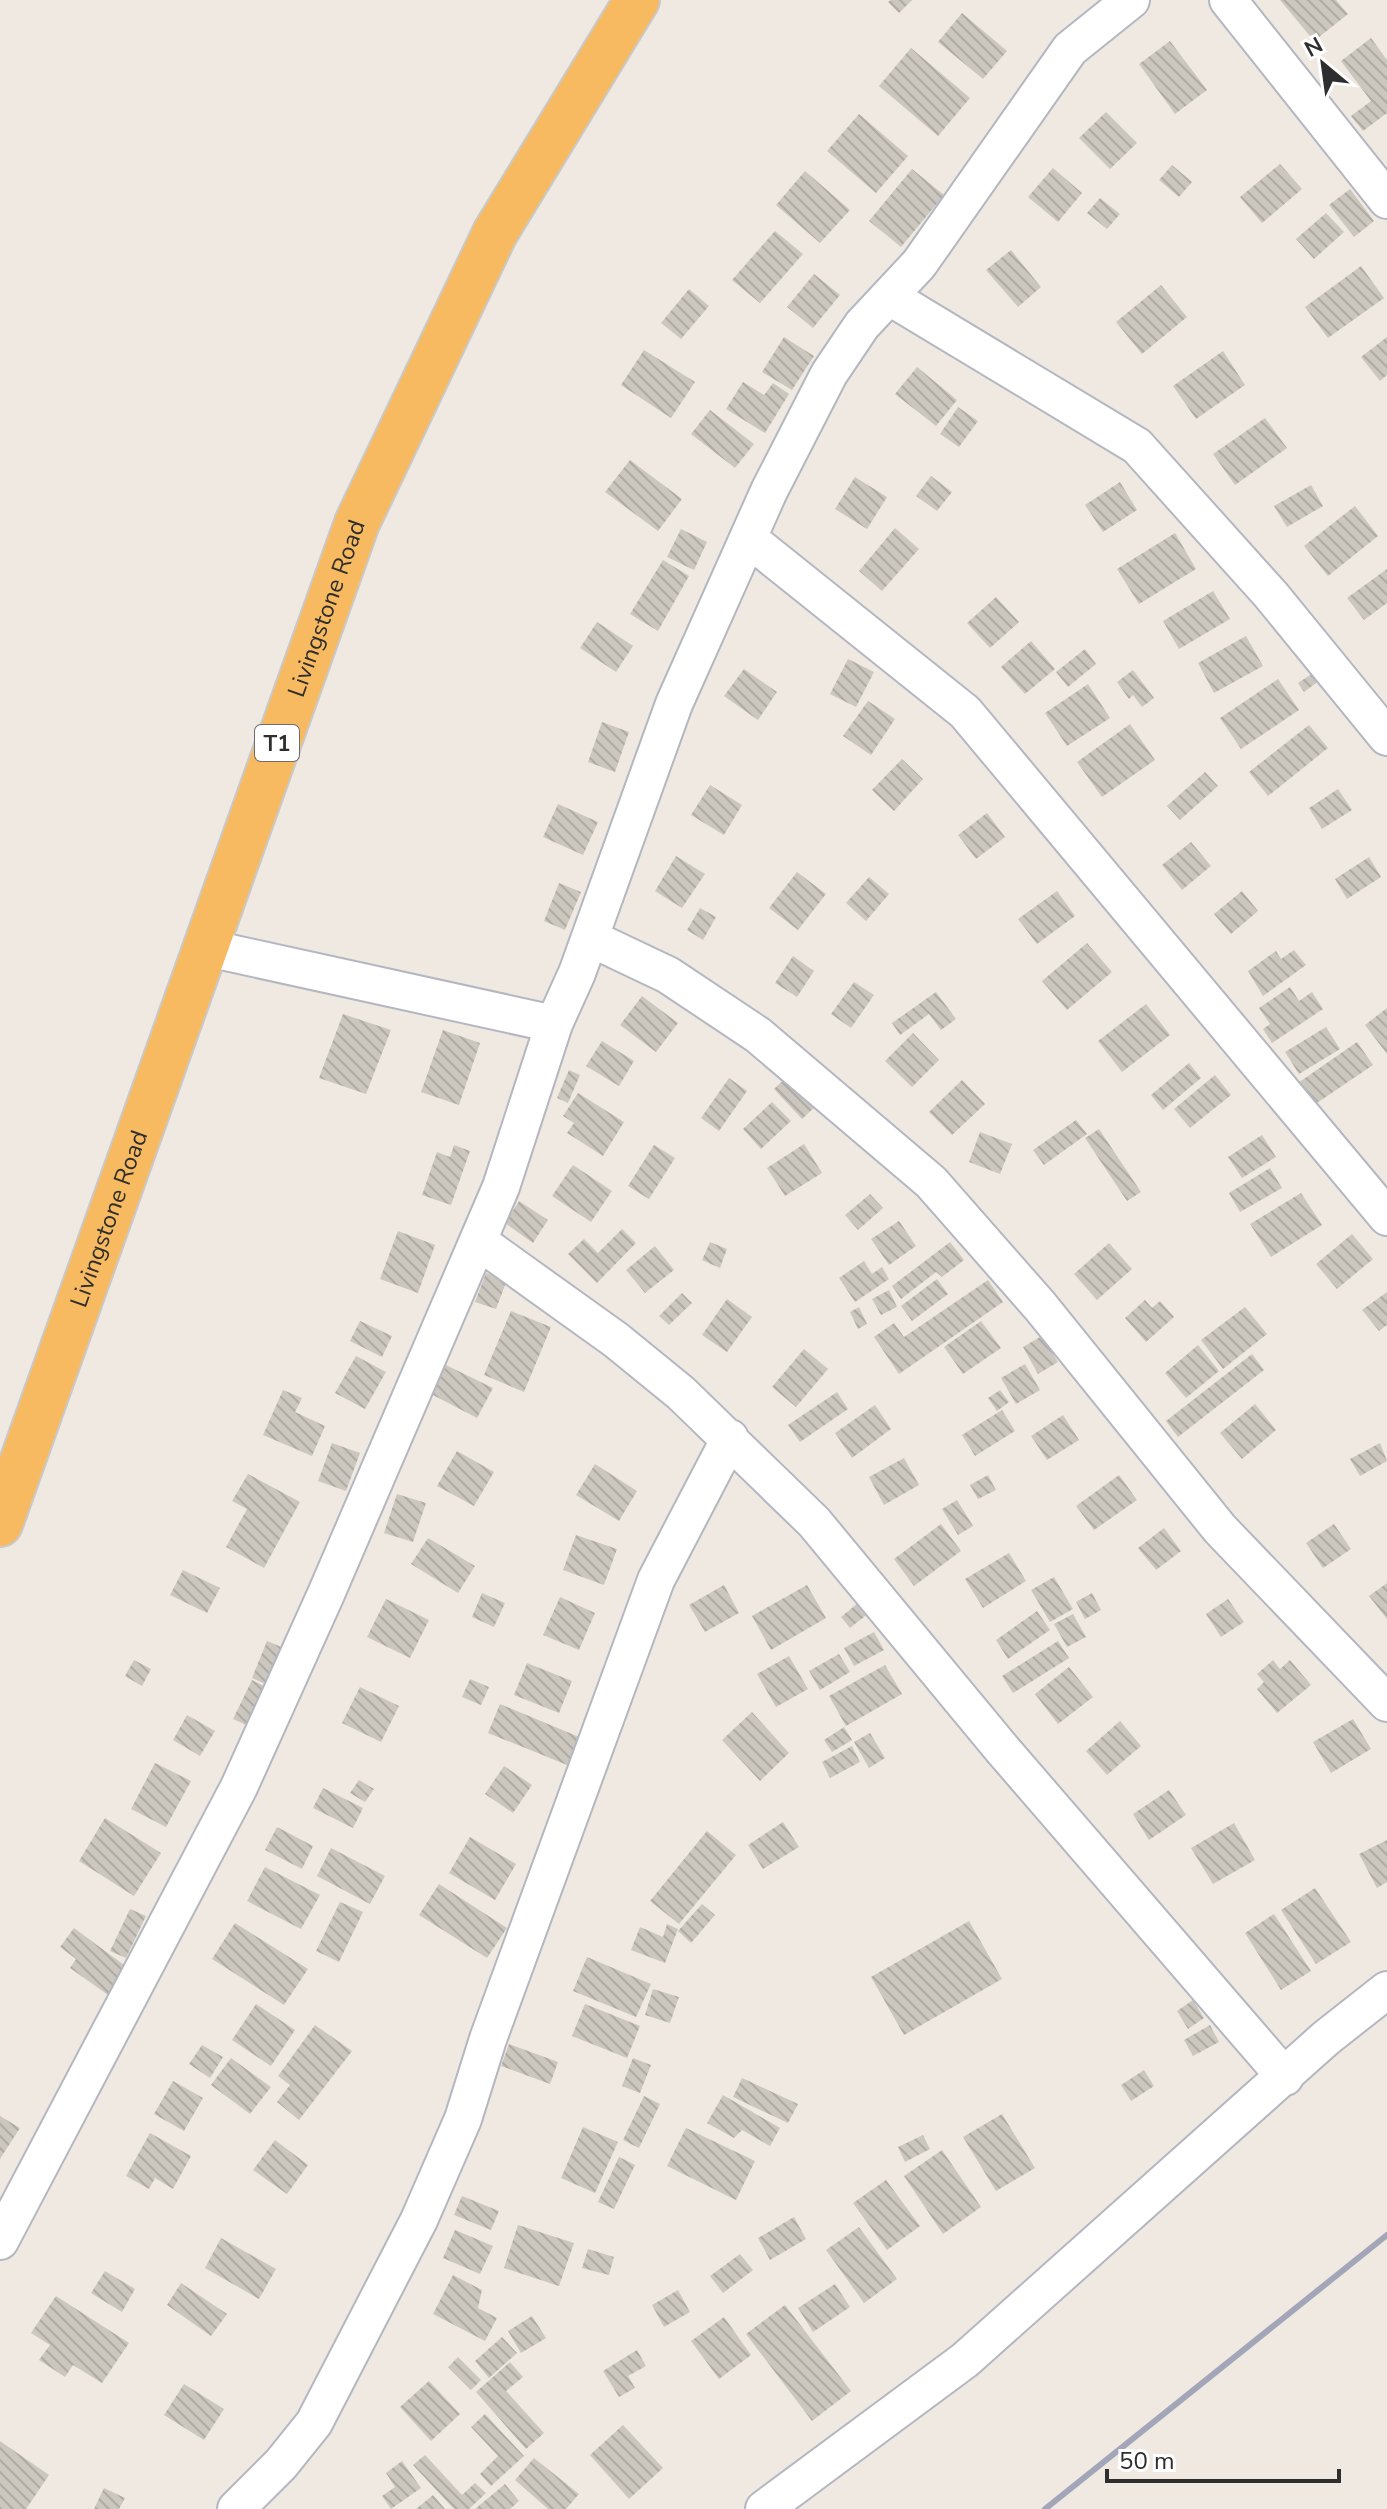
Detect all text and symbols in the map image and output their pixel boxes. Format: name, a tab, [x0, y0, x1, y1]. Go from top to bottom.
north arrow	[1283, 24, 1363, 104]
text: N	[1299, 30, 1328, 64]
street label: Livingstone Road	[280, 516, 373, 701]
road number: T1	[255, 725, 299, 761]
street label: Livingstone Road	[63, 1126, 155, 1312]
scale bar	[1107, 2433, 1339, 2483]
text: 50 m	[1119, 2445, 1175, 2477]

